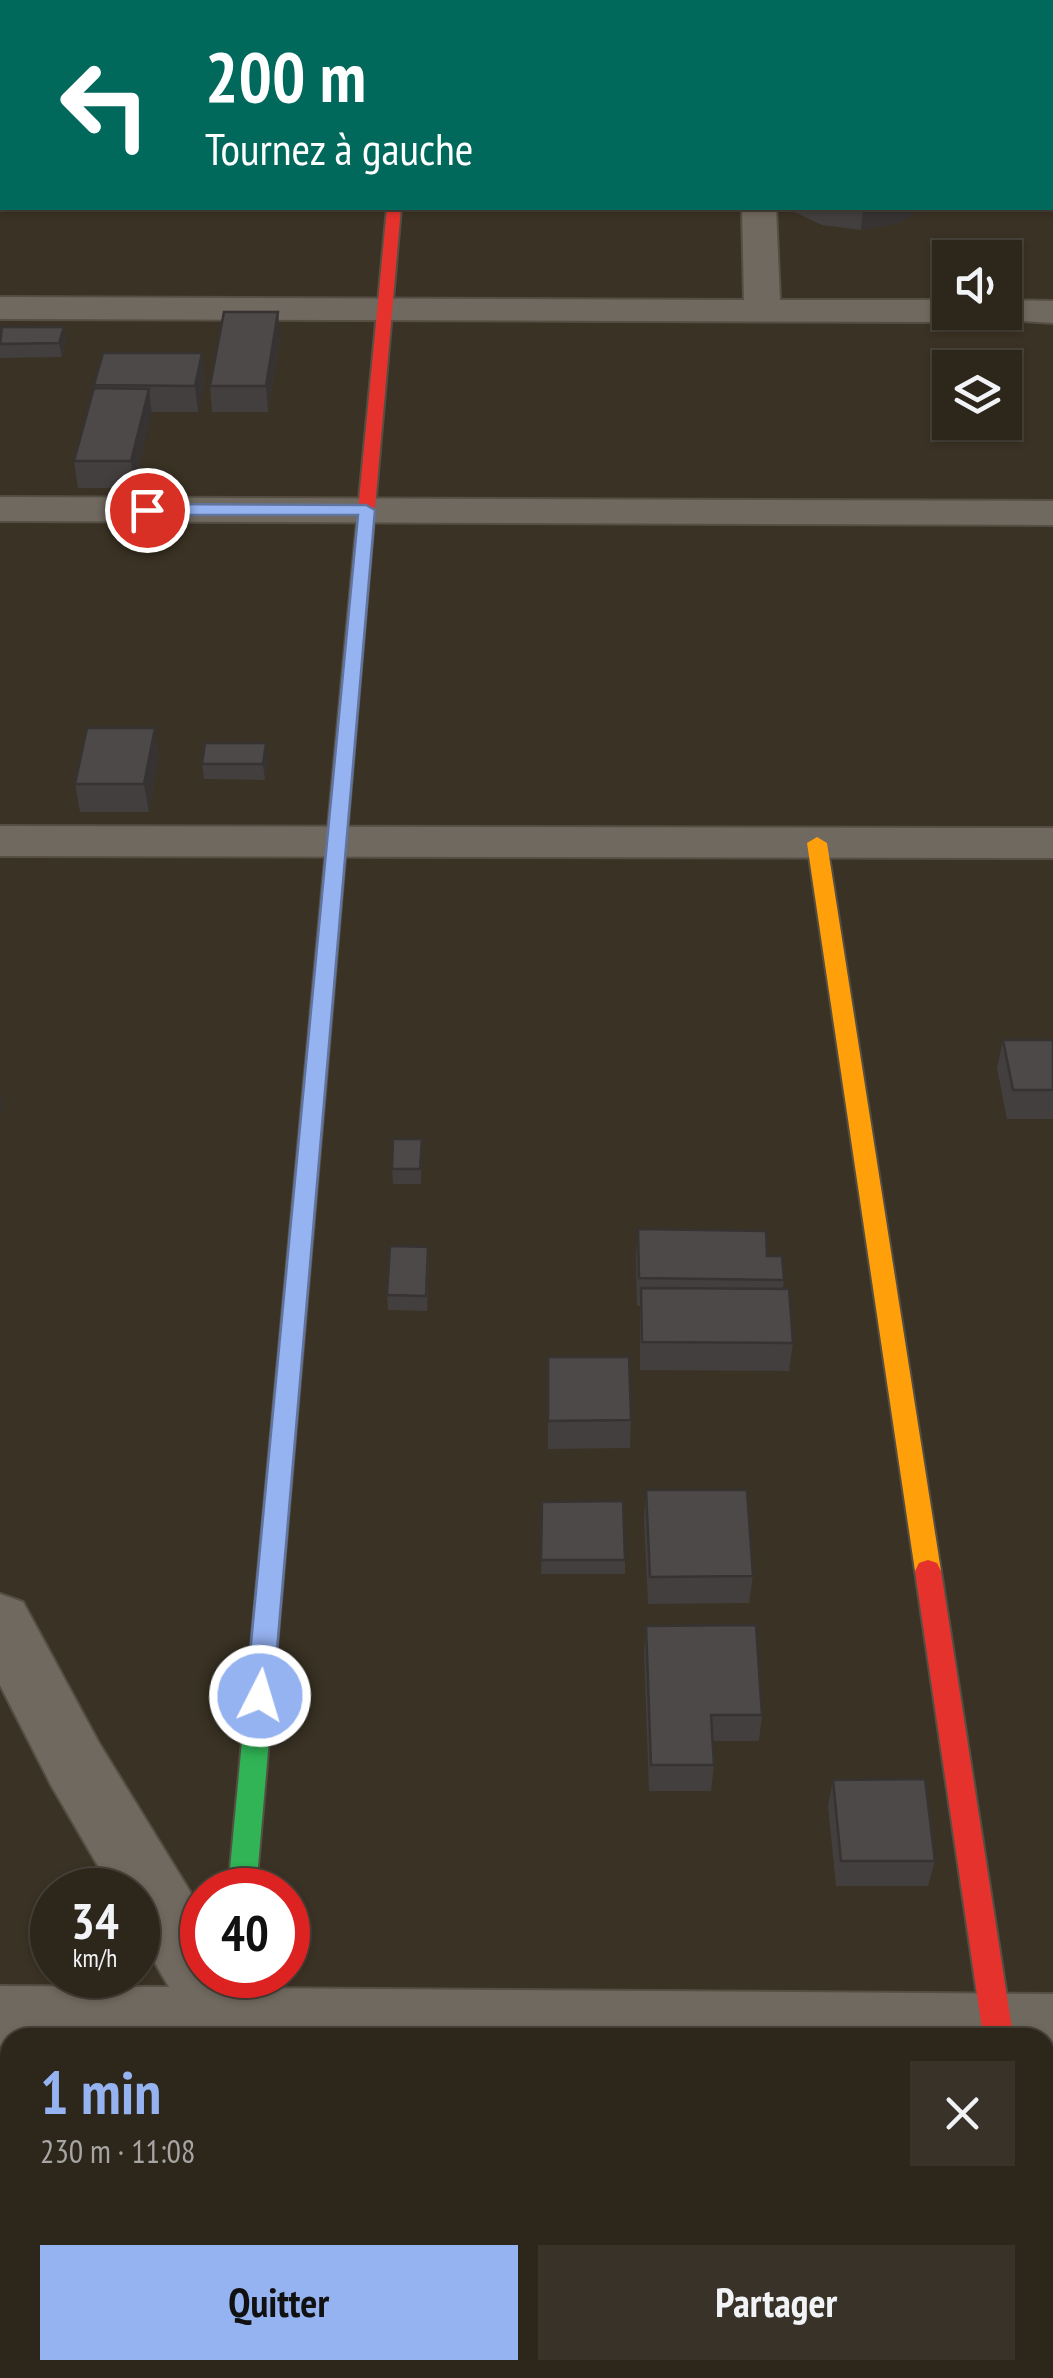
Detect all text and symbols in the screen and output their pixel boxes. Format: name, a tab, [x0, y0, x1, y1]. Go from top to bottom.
text: 200 m	[205, 31, 366, 121]
icon: left	[40, 40, 170, 170]
text: Tournez à gauche	[205, 119, 473, 177]
map controls	[932, 240, 1022, 440]
button: sound	[932, 240, 1022, 330]
button: layers	[932, 350, 1022, 440]
pin	[105, 468, 190, 553]
icon: arrive	[120, 483, 175, 538]
position arrow	[208, 1644, 312, 1748]
speed limit sign: 40	[180, 1868, 310, 1998]
text: 34	[71, 1888, 119, 1953]
text: km/h	[73, 1942, 117, 1974]
text: 1 min	[40, 2053, 161, 2131]
button: close	[910, 2061, 1015, 2166]
text: 230 m · 11:08	[40, 2130, 195, 2172]
button: Quitter	[40, 2245, 518, 2360]
button: Partager	[538, 2245, 1015, 2360]

